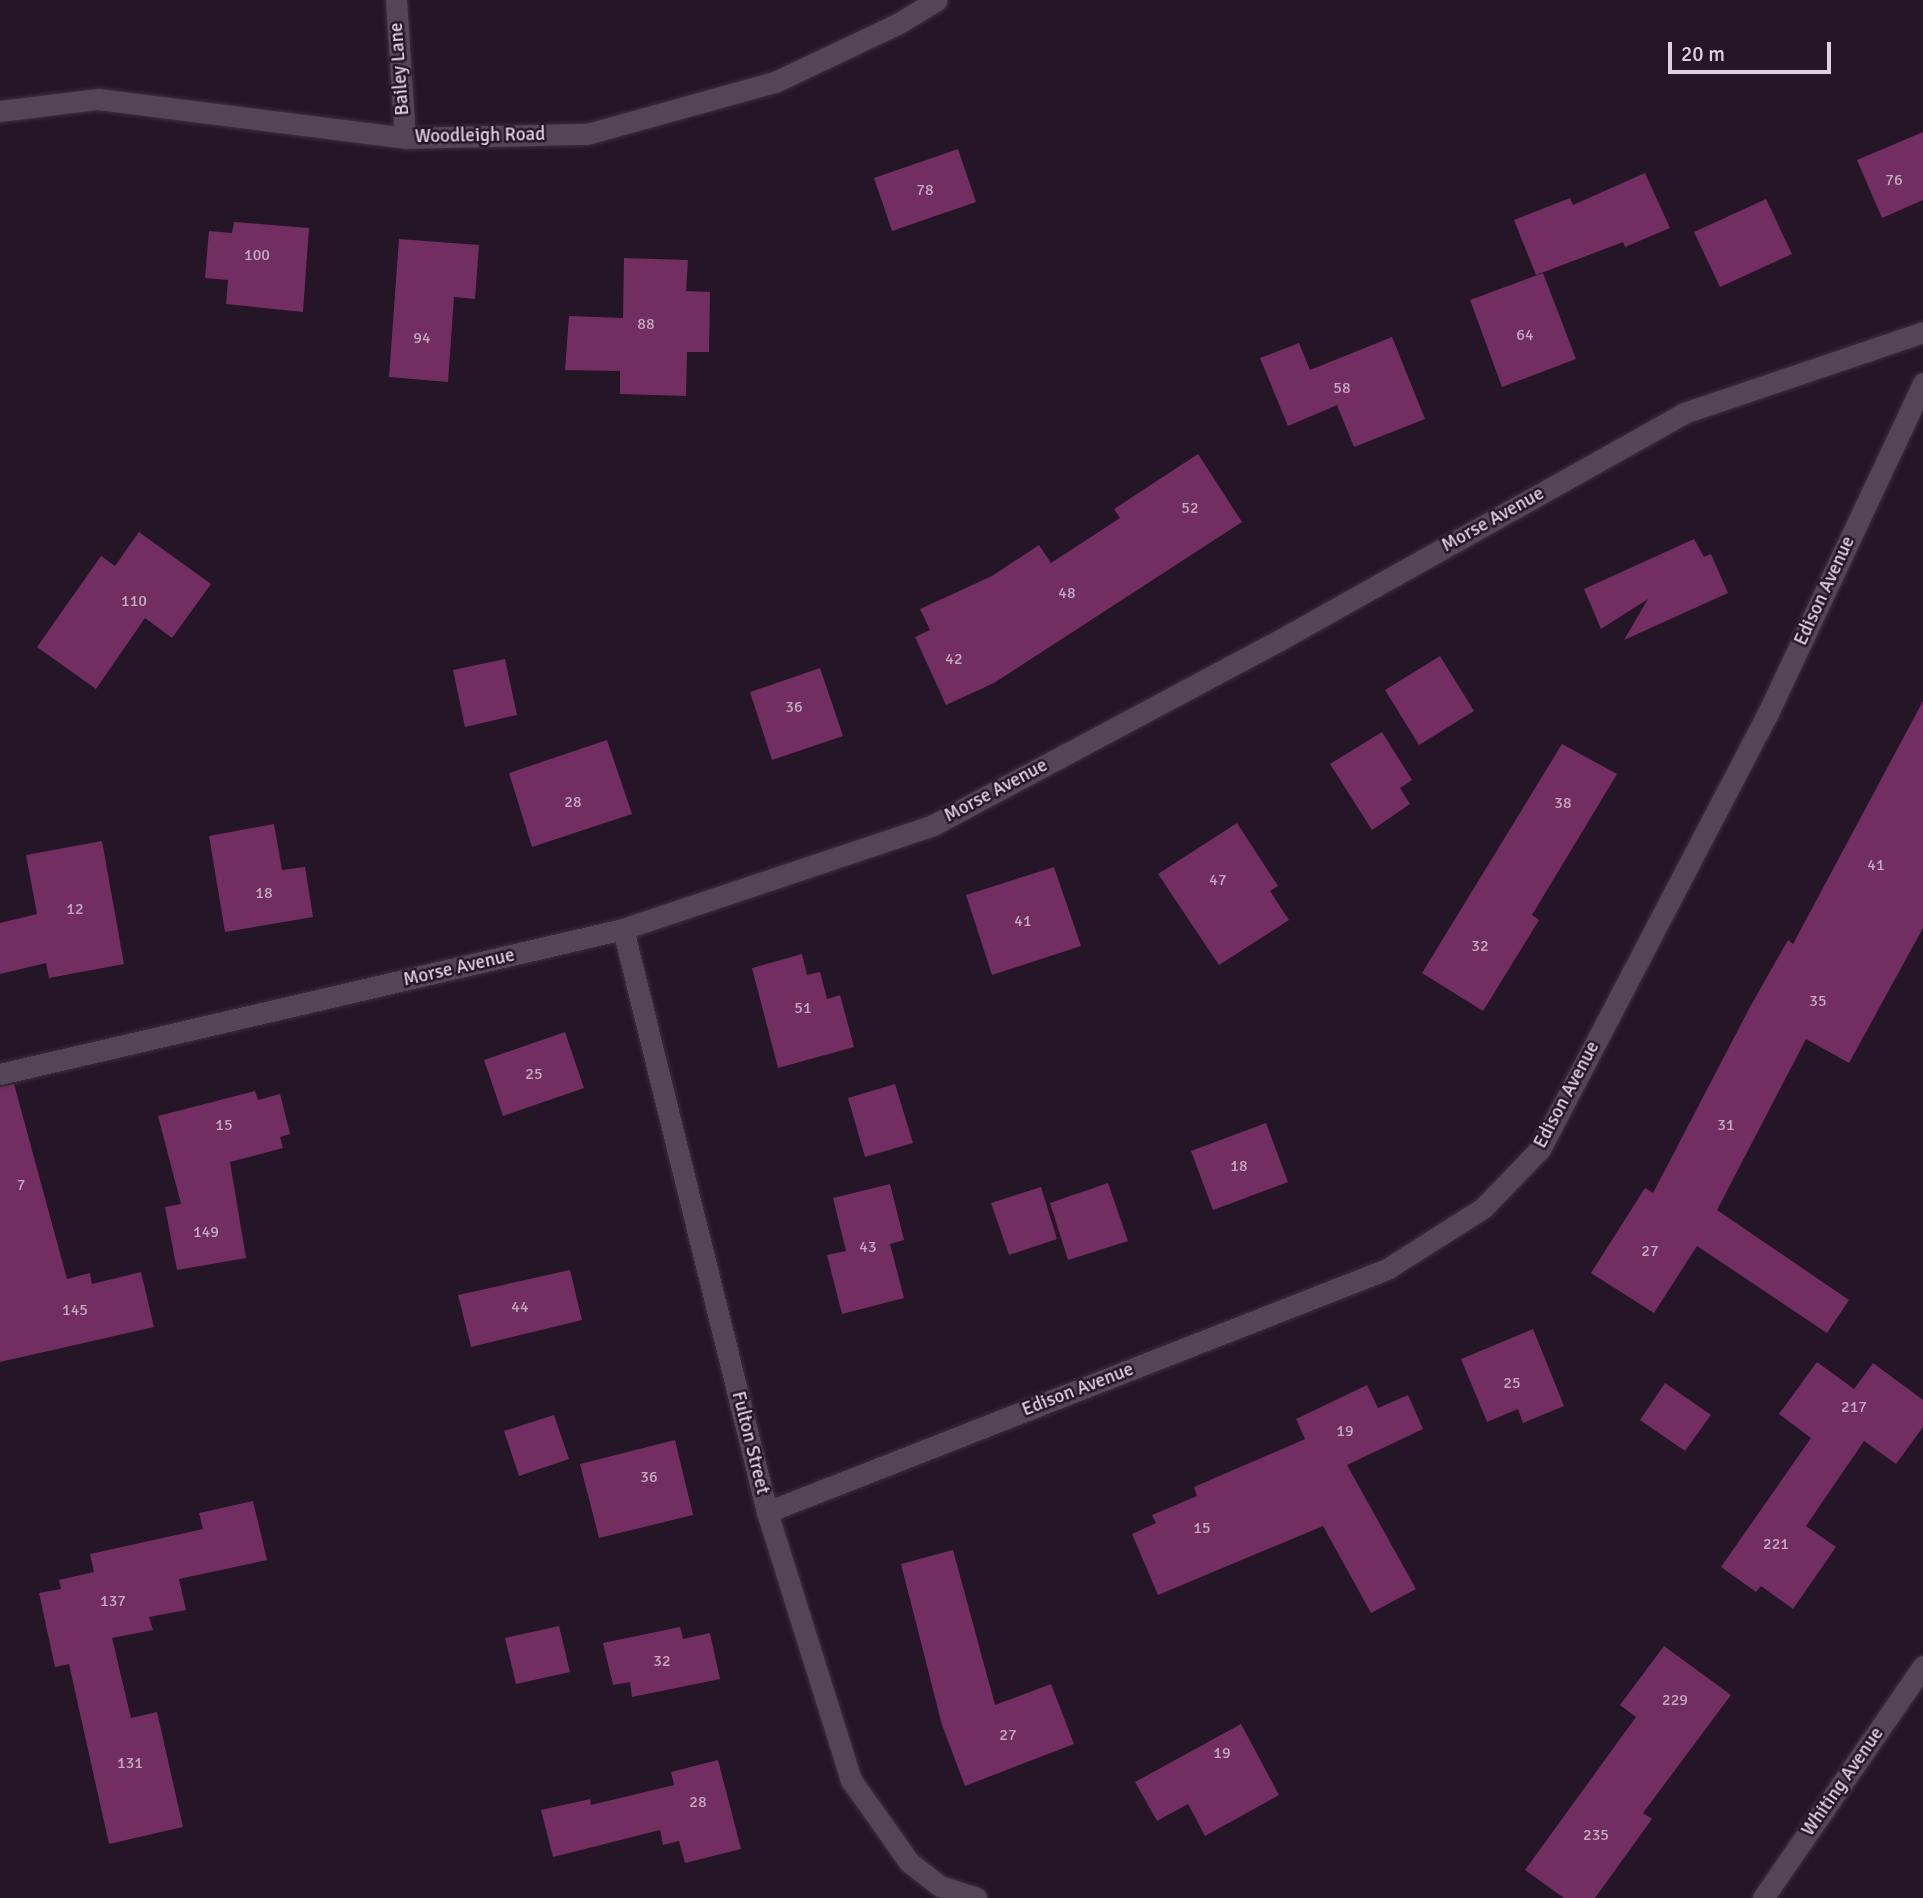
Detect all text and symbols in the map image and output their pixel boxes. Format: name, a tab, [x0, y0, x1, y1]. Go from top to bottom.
street label: Bailey Lane	[385, 22, 415, 116]
scale bar	[1671, 28, 1834, 72]
text: 20 m	[1681, 41, 1725, 67]
street label: Woodleigh Road	[415, 123, 545, 149]
house number: 76	[1885, 170, 1903, 190]
house number: 78	[916, 180, 934, 200]
house number: 100	[244, 245, 270, 265]
house number: 88	[637, 314, 655, 334]
house number: 64	[1516, 325, 1534, 345]
house number: 94	[413, 328, 431, 348]
house number: 58	[1333, 378, 1351, 398]
street label: Morse Avenue	[1438, 482, 1548, 558]
house number: 52	[1181, 498, 1199, 518]
street label: Edison Avenue	[1790, 533, 1860, 649]
house number: 48	[1058, 583, 1076, 603]
house number: 110	[121, 591, 147, 611]
house number: 42	[945, 649, 963, 669]
house number: 36	[785, 697, 803, 717]
street label: Morse Avenue	[940, 754, 1052, 828]
house number: 28	[564, 792, 582, 812]
house number: 38	[1554, 793, 1572, 813]
house number: 41	[1867, 855, 1885, 875]
house number: 47	[1209, 870, 1227, 890]
house number: 18	[255, 883, 273, 903]
house number: 12	[66, 899, 84, 919]
house number: 41	[1014, 911, 1032, 931]
house number: 32	[1471, 936, 1489, 956]
street label: Morse Avenue	[401, 944, 517, 992]
house number: 35	[1809, 991, 1827, 1011]
house number: 51	[794, 998, 812, 1018]
street label: Edison Avenue	[1529, 1038, 1605, 1152]
house number: 25	[525, 1064, 543, 1084]
house number: 15	[215, 1115, 233, 1135]
house number: 31	[1717, 1115, 1735, 1135]
house number: 18	[1230, 1156, 1248, 1176]
house number: 7	[17, 1175, 25, 1195]
house number: 149	[193, 1222, 219, 1242]
house number: 43	[859, 1237, 877, 1257]
house number: 27	[1641, 1241, 1659, 1261]
house number: 44	[511, 1297, 529, 1317]
house number: 145	[62, 1300, 88, 1320]
street label: Edison Avenue	[1019, 1358, 1137, 1422]
house number: 25	[1503, 1373, 1521, 1393]
street label: Fulton Street	[726, 1389, 774, 1497]
house number: 217	[1841, 1397, 1867, 1417]
house number: 19	[1336, 1421, 1354, 1441]
house number: 36	[640, 1467, 658, 1487]
house number: 15	[1193, 1518, 1211, 1538]
house number: 221	[1763, 1534, 1789, 1554]
house number: 137	[100, 1591, 126, 1611]
house number: 32	[653, 1651, 671, 1671]
house number: 229	[1662, 1690, 1688, 1710]
street label: Whiting Avenue	[1797, 1723, 1889, 1841]
house number: 27	[999, 1725, 1017, 1745]
house number: 19	[1213, 1743, 1231, 1763]
house number: 131	[117, 1753, 143, 1773]
house number: 28	[689, 1792, 707, 1812]
house number: 235	[1583, 1825, 1609, 1845]

